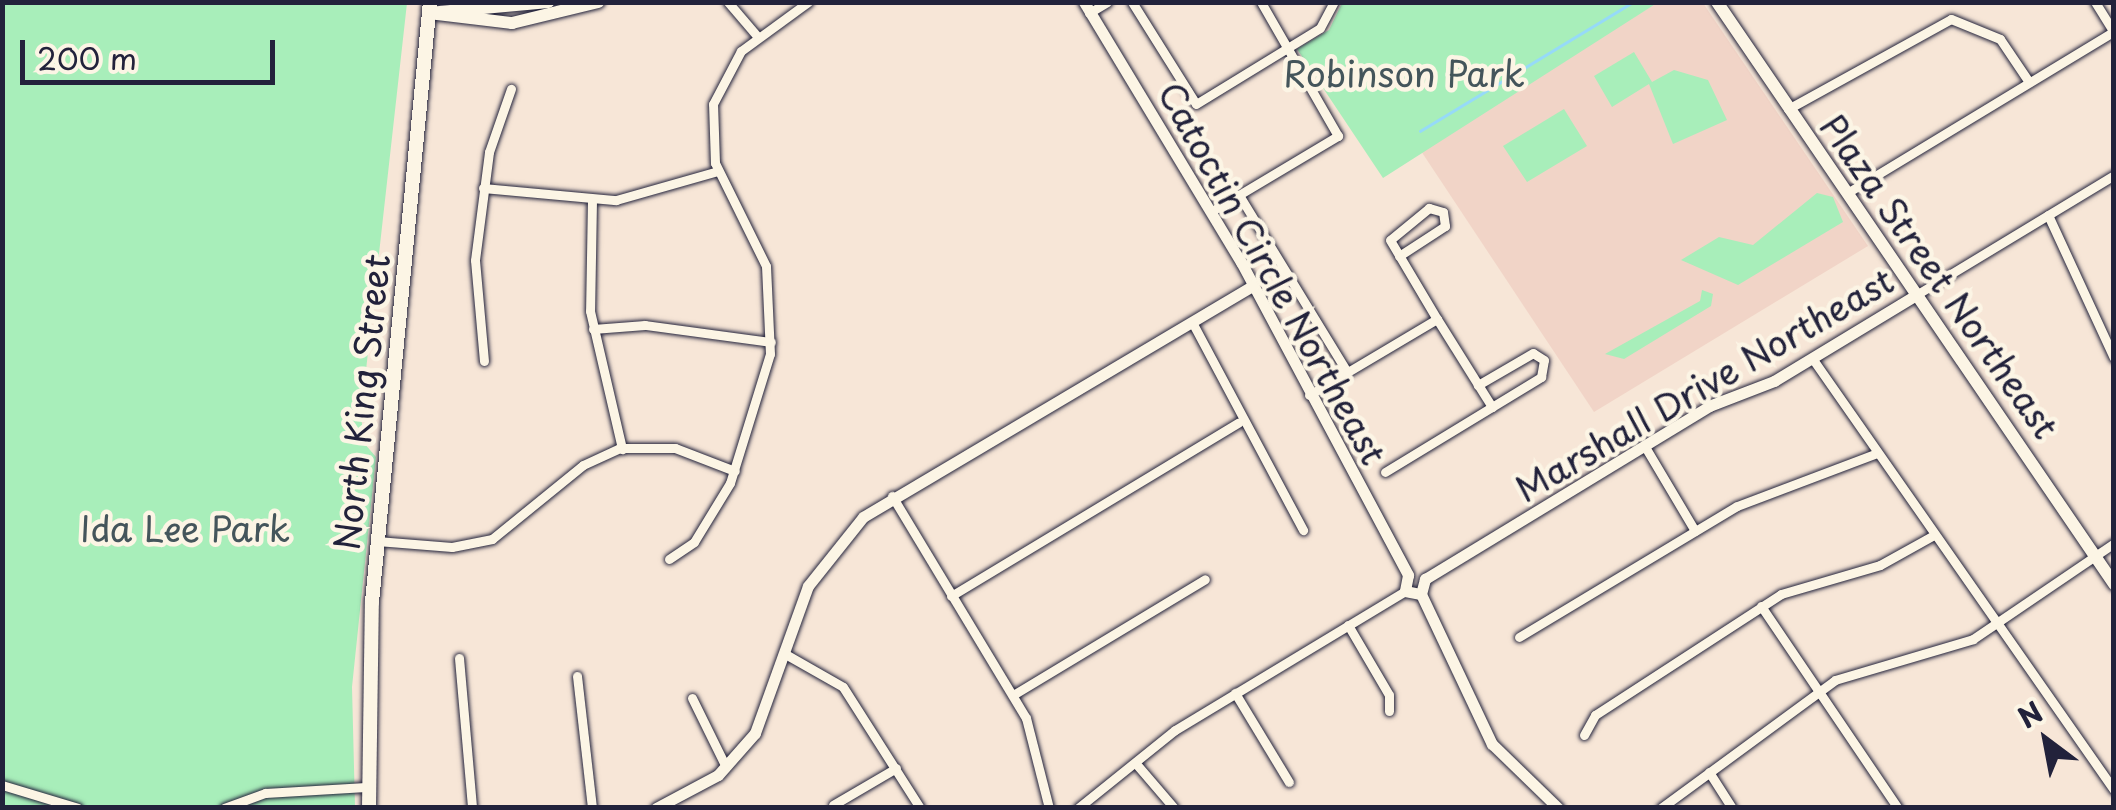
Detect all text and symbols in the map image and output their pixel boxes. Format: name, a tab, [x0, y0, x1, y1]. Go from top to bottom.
scale bar	[25, 20, 280, 82]
text: 200 m	[37, 35, 137, 80]
park label: Robinson Park	[1284, 52, 1524, 94]
street label: Catoctin Circle Northeast	[1149, 72, 1397, 474]
street label: Plaza Street Northeast	[1812, 106, 2068, 446]
street label: North King Street	[325, 252, 397, 552]
street label: Marshall Drive Northeast	[1508, 259, 1900, 509]
park label: Ida Lee Park	[79, 507, 291, 549]
north arrow	[1996, 690, 2096, 790]
text: N	[2009, 690, 2051, 738]

